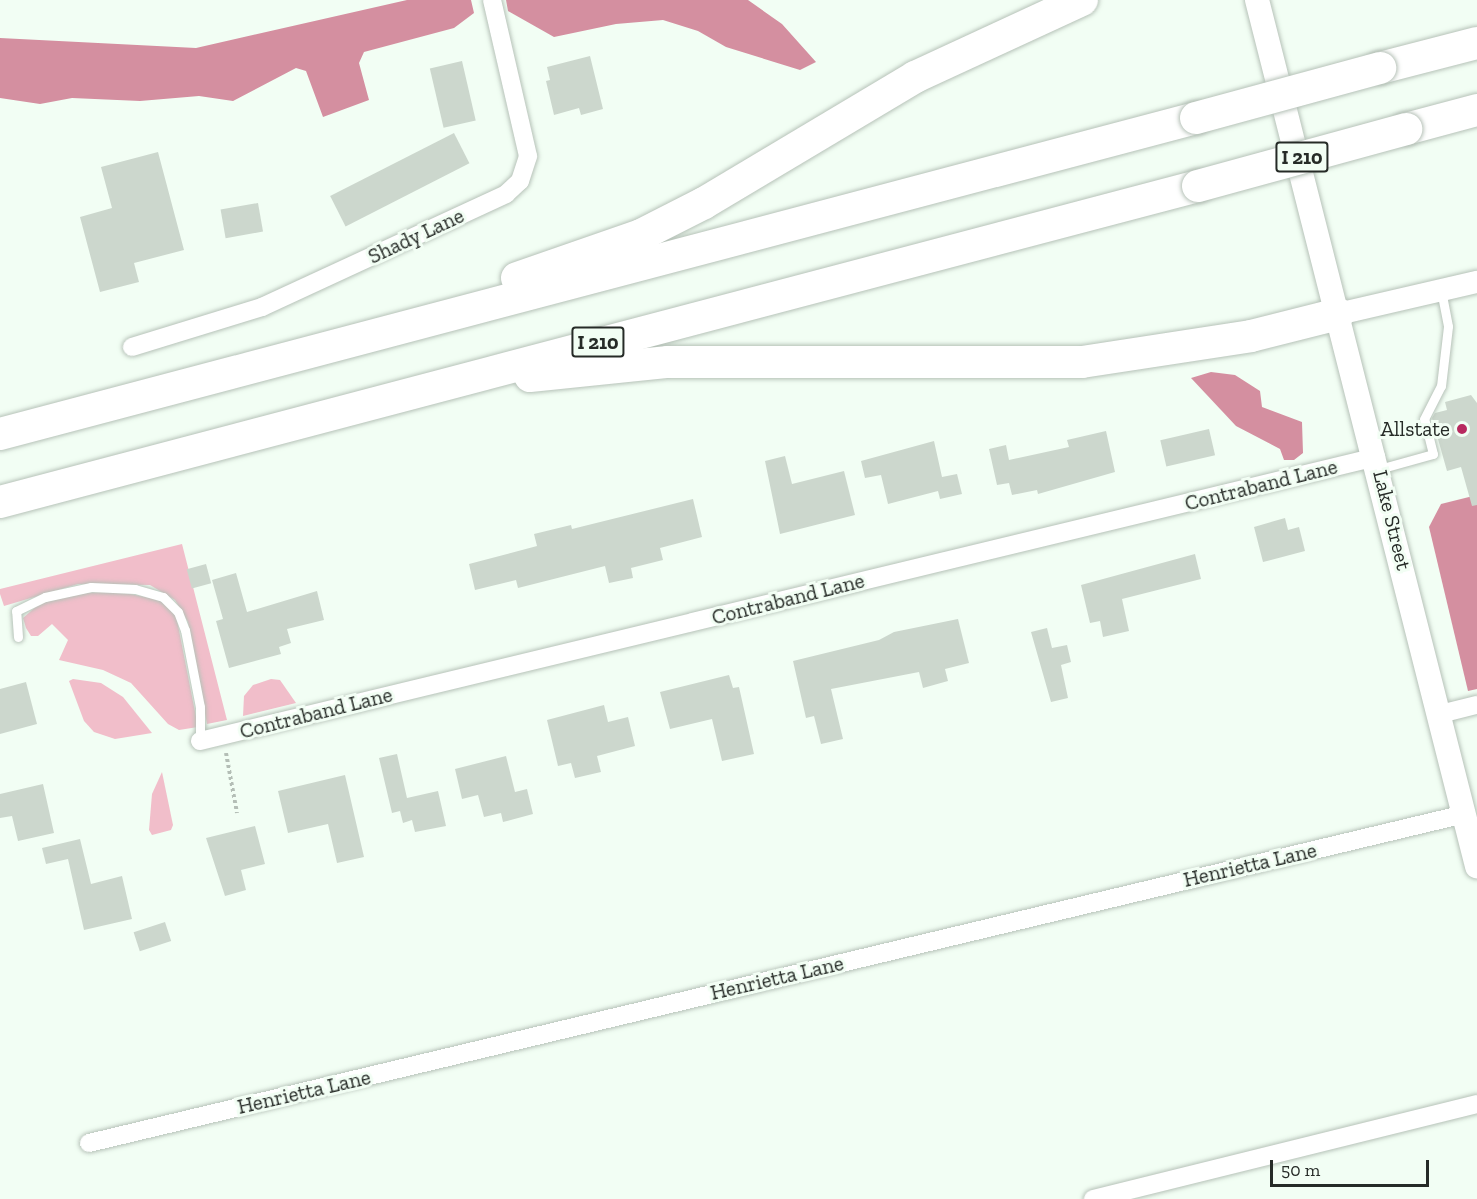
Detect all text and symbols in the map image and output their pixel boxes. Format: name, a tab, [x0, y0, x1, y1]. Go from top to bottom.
road number: I 210	[1275, 140, 1329, 174]
street label: Shady Lane	[364, 203, 468, 269]
road number: I 210	[571, 325, 625, 359]
place label: Allstate	[1380, 416, 1450, 442]
marker: Allstate	[1455, 422, 1469, 436]
street label: Contraband Lane	[1182, 454, 1340, 516]
street label: Lake Street	[1367, 467, 1417, 573]
street label: Contraband Lane	[709, 568, 867, 630]
street label: Contraband Lane	[237, 682, 395, 744]
street label: Henrietta Lane	[1181, 837, 1319, 893]
street label: Henrietta Lane	[708, 950, 846, 1006]
street label: Henrietta Lane	[235, 1064, 373, 1120]
scale bar	[1273, 1148, 1432, 1186]
text: 50 m	[1281, 1159, 1320, 1181]

